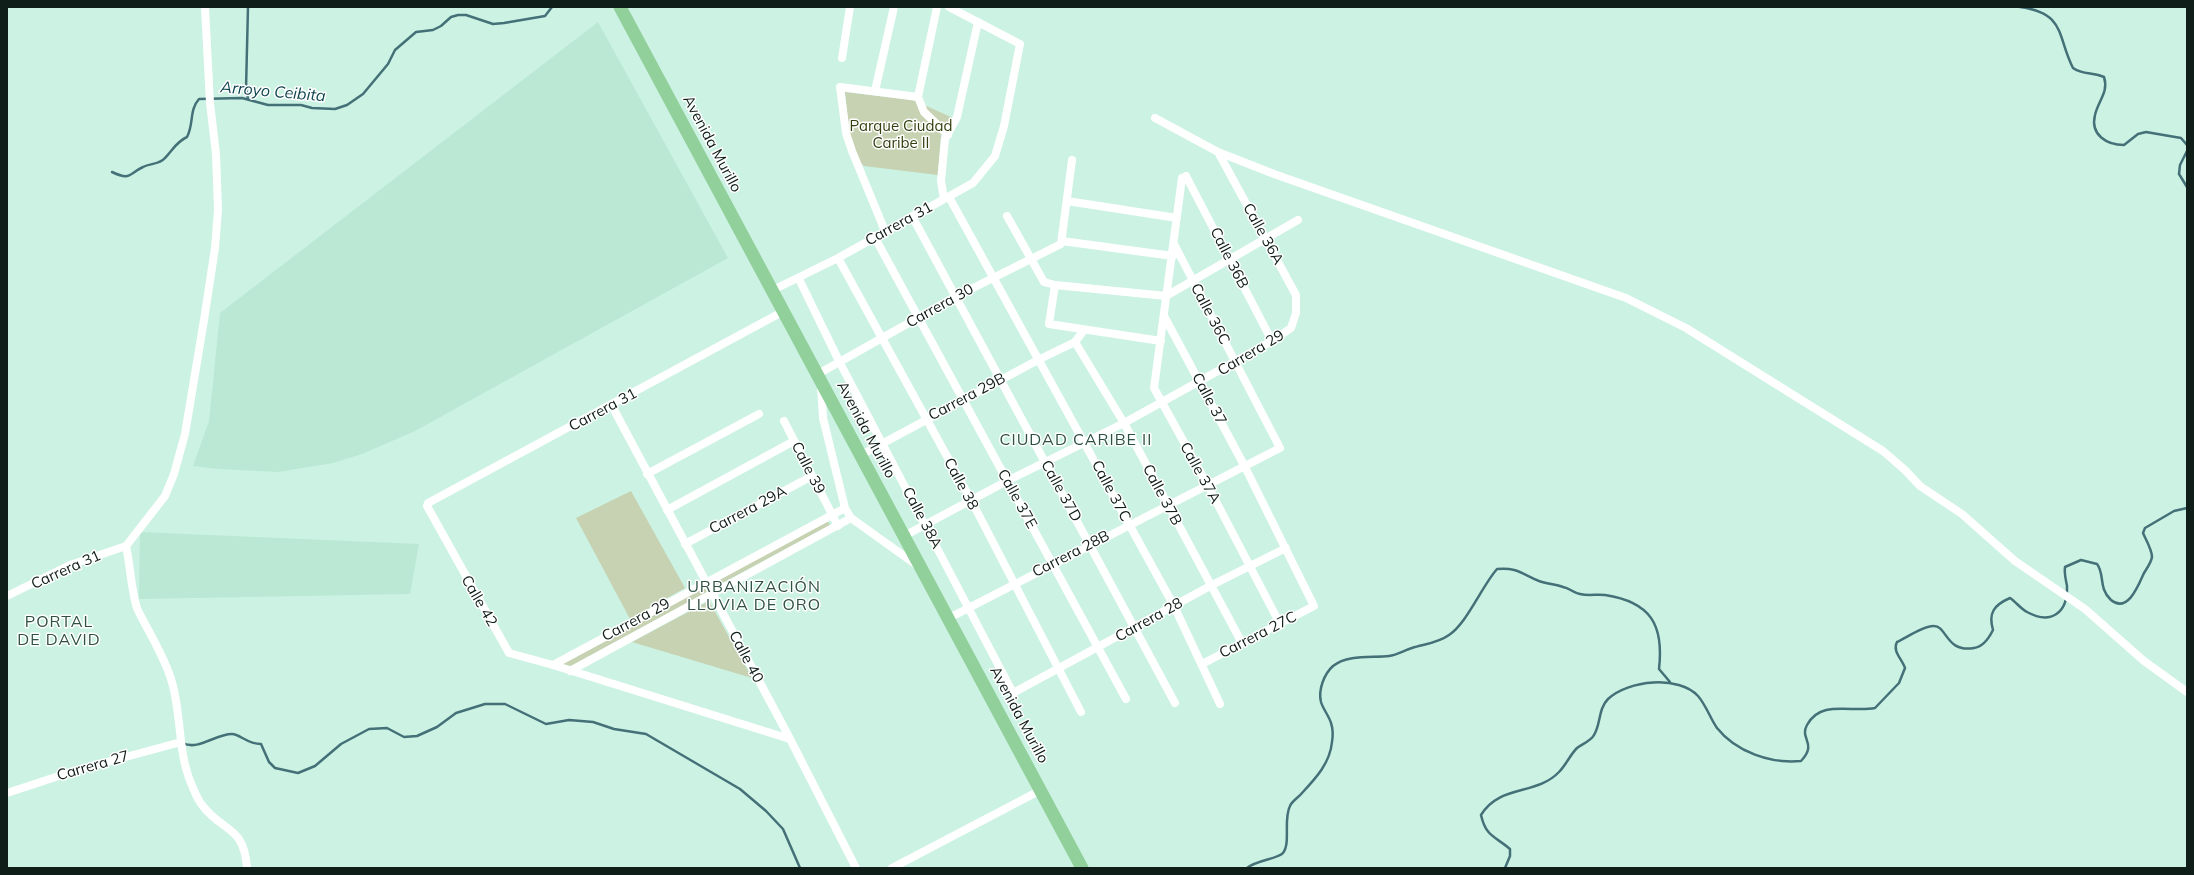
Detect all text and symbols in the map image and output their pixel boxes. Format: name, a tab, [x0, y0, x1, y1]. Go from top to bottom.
water label: Arroyo Ceibita	[220, 78, 326, 106]
street label: Avenida Murillo	[679, 92, 745, 196]
park label: Parque Ciudad Caribe II	[850, 117, 952, 152]
street label: Carrera 31	[862, 198, 936, 250]
street label: Calle 36A	[1239, 200, 1287, 268]
street label: Calle 36B	[1206, 224, 1252, 292]
street label: Carrera 30	[903, 280, 977, 332]
street label: Calle 36C	[1186, 280, 1234, 348]
street label: Carrera 29	[1215, 326, 1287, 380]
street label: Carrera 29B	[925, 369, 1009, 425]
street label: Calle 37	[1188, 370, 1230, 428]
street label: Avenida Murillo	[833, 378, 899, 482]
street label: Carrera 31	[566, 385, 640, 435]
district label: CIUDAD CARIBE II	[1000, 430, 1152, 450]
street label: Calle 39	[787, 439, 829, 497]
street label: Calle 37A	[1176, 439, 1224, 507]
street label: Calle 38	[940, 455, 982, 513]
street label: Calle 37D	[1037, 457, 1085, 525]
street label: Calle 37C	[1087, 457, 1135, 525]
street label: Calle 37B	[1138, 461, 1186, 529]
street label: Calle 37E	[993, 466, 1041, 532]
street label: Carrera 29A	[706, 482, 790, 538]
street label: Calle 38A	[898, 484, 946, 552]
street label: Carrera 28B	[1029, 527, 1113, 581]
street label: Carrera 31	[28, 547, 104, 593]
street label: Calle 42	[457, 572, 501, 630]
district label: URBANIZACIÓN LLUVIA DE ORO	[687, 577, 821, 615]
street label: Carrera 28	[1112, 594, 1186, 646]
street label: Carrera 29	[599, 595, 673, 645]
street label: Carrera 27C	[1216, 608, 1300, 662]
district label: PORTAL DE DAVID	[17, 612, 101, 650]
street label: Calle 40	[725, 628, 767, 686]
street label: Avenida Murillo	[986, 663, 1052, 767]
street label: Carrera 27	[55, 747, 131, 785]

